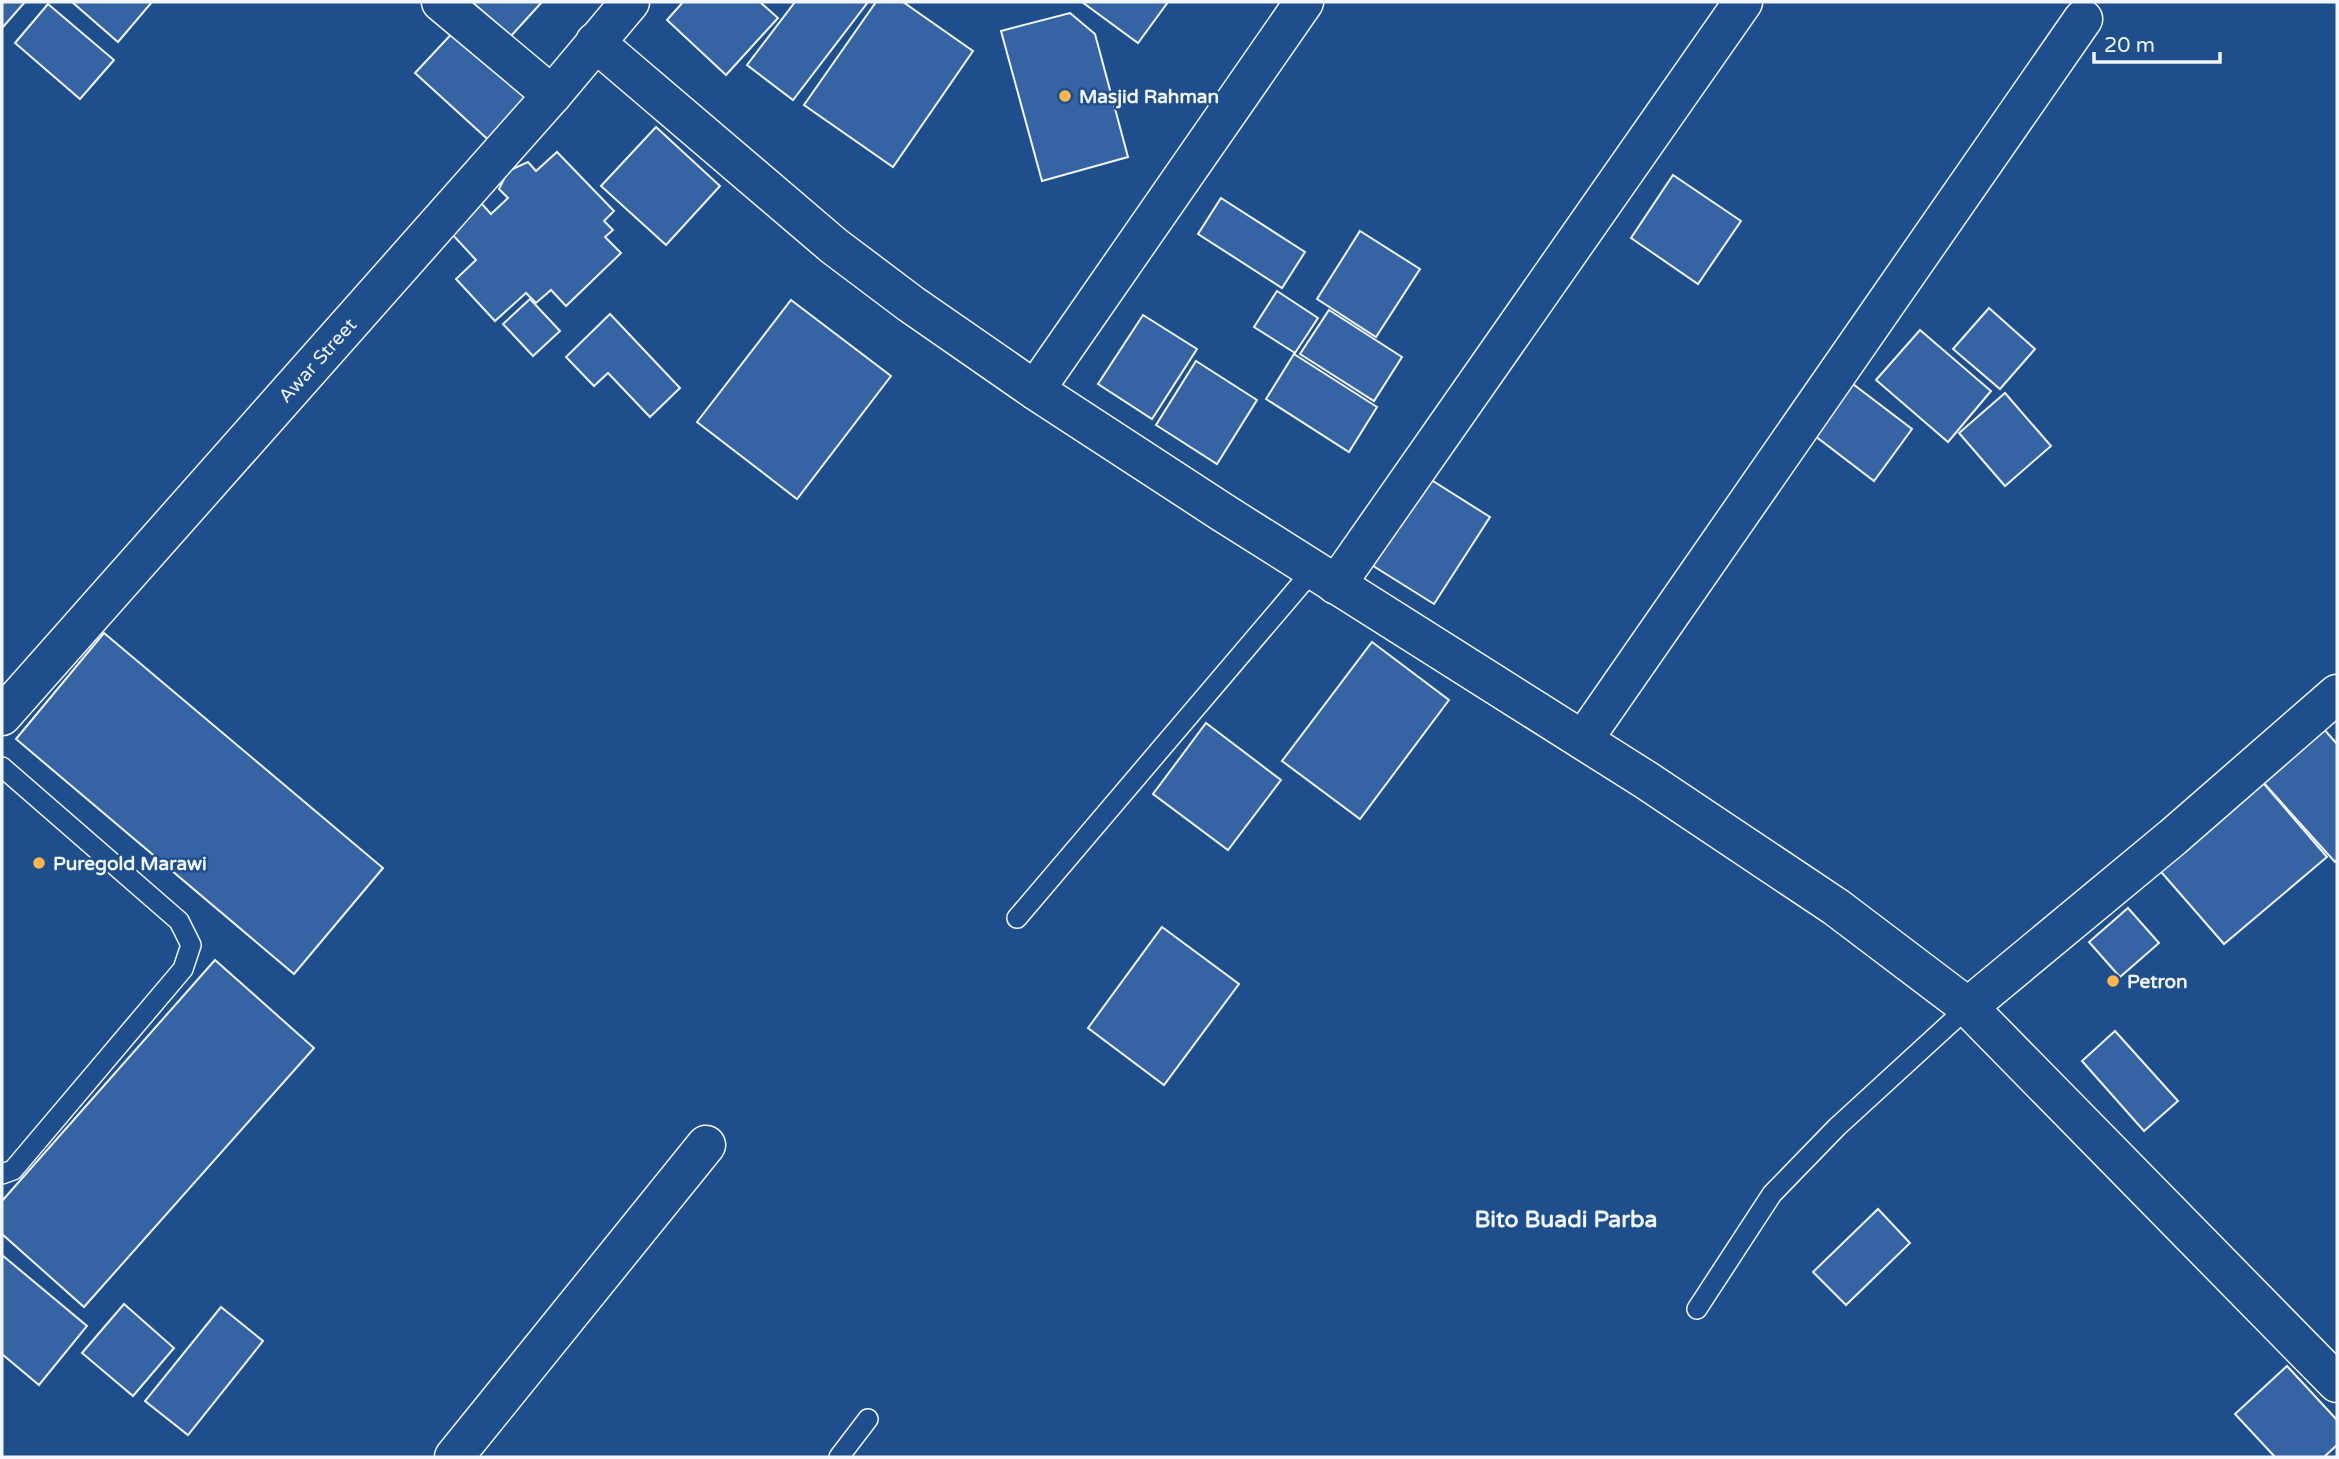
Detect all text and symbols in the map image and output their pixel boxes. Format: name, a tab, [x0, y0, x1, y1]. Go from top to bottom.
scale bar	[2094, 21, 2220, 65]
text: 20 m	[2104, 33, 2155, 58]
place label: Masjid Rahman	[1079, 86, 1219, 109]
marker: Masjid Rahman	[1057, 88, 1073, 104]
street label: Awar Street	[274, 314, 361, 407]
place label: Puregold Marawi	[53, 853, 207, 876]
marker: Puregold Marawi	[31, 855, 47, 871]
place label: Petron	[2127, 971, 2188, 993]
marker: Petron	[2105, 973, 2121, 989]
district label: Bito Buadi Parba	[1474, 1206, 1658, 1234]

